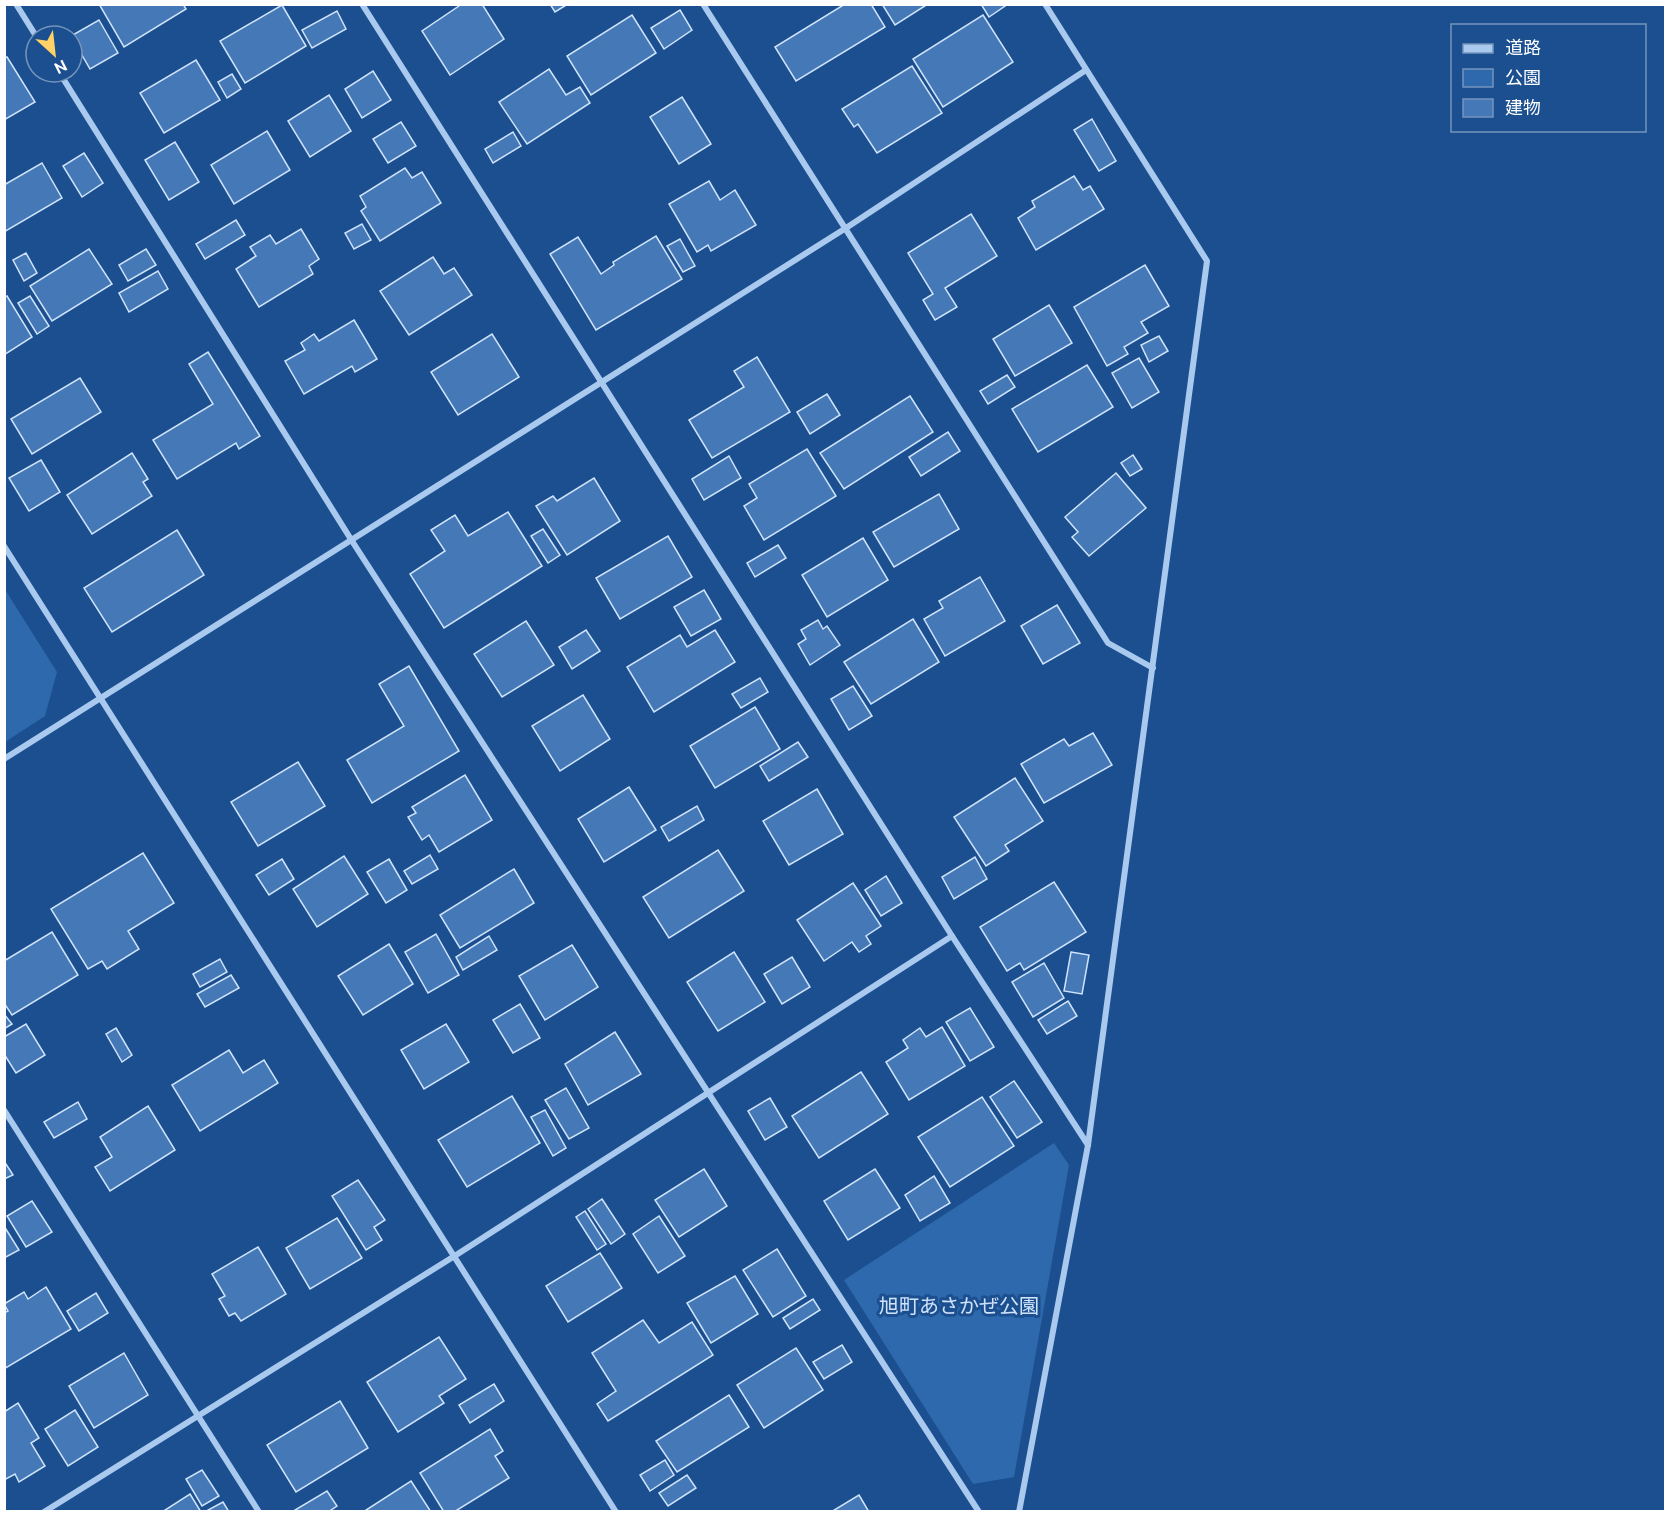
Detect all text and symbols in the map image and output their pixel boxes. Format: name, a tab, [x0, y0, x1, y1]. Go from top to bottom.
north arrow	[24, 24, 84, 84]
legend	[1451, 24, 1646, 132]
text: 道路	[1505, 37, 1541, 57]
text: N	[51, 57, 70, 78]
text: 公園	[1505, 67, 1541, 87]
text: 建物	[1505, 97, 1541, 117]
park label: 旭町あさかぜ公園	[879, 1294, 1039, 1317]

